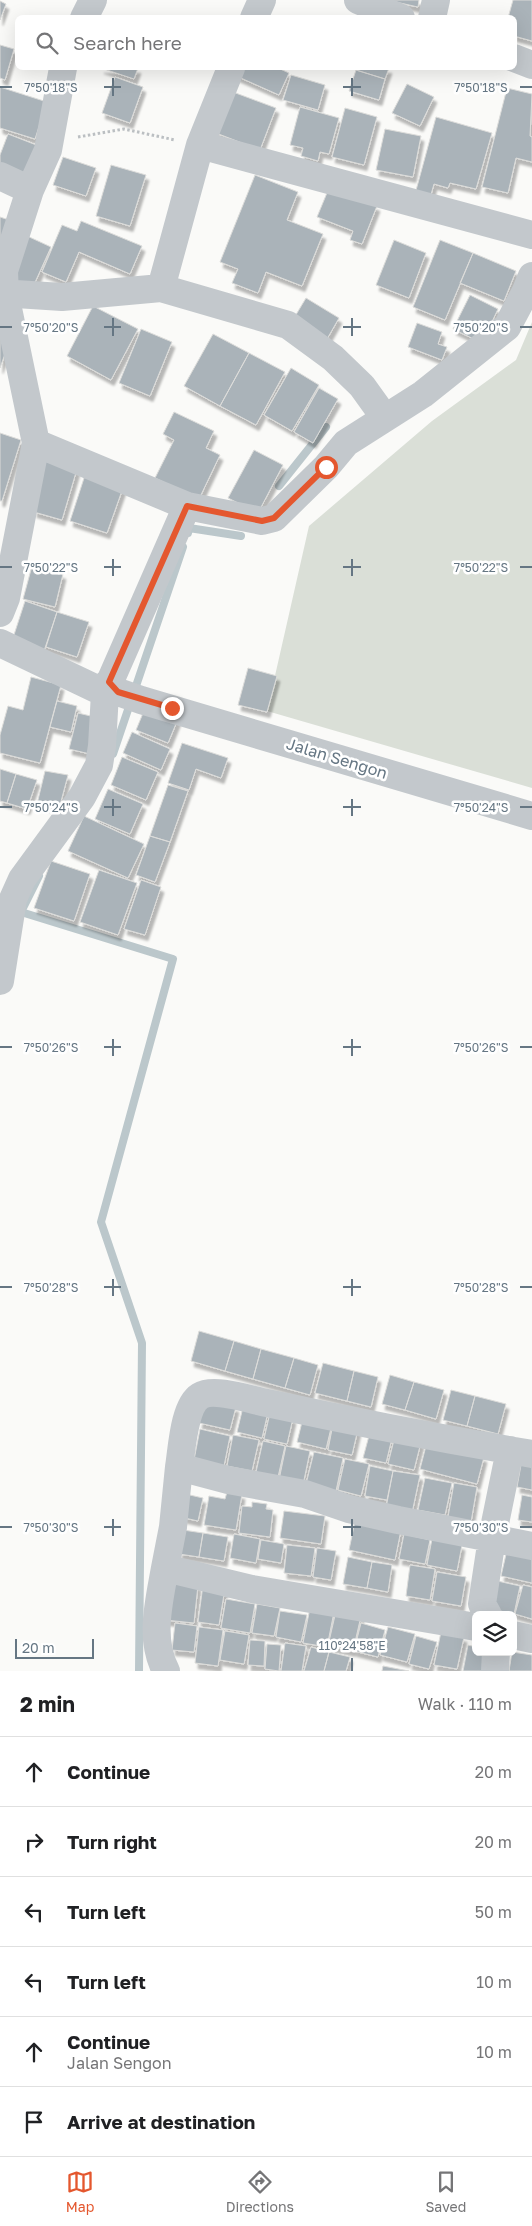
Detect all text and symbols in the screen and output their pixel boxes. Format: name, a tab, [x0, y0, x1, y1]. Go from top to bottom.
search box	[15, 15, 517, 70]
icon: search	[33, 29, 61, 57]
text: Search here	[73, 31, 182, 54]
text: 7°50'18"S	[24, 80, 78, 95]
text: 7°50'18"S	[454, 80, 508, 95]
text: 7°50'20"S	[24, 320, 79, 335]
text: 7°50'20"S	[454, 320, 509, 335]
route start	[315, 456, 338, 479]
text: 7°50'22"S	[24, 560, 78, 575]
text: 7°50'22"S	[454, 560, 508, 575]
route end	[161, 697, 184, 720]
street label: Jalan Sengon	[284, 733, 390, 783]
text: 7°50'24"S	[24, 800, 79, 815]
text: 7°50'24"S	[454, 800, 509, 815]
text: 7°50'26"S	[24, 1040, 79, 1055]
text: 7°50'26"S	[454, 1040, 509, 1055]
text: 7°50'28"S	[24, 1280, 79, 1295]
text: 7°50'28"S	[454, 1280, 509, 1295]
text: 7°50'30"S	[24, 1520, 79, 1535]
text: 7°50'30"S	[454, 1520, 509, 1535]
map controls	[472, 1611, 517, 1656]
button: layers	[472, 1611, 517, 1656]
scale bar	[15, 1636, 94, 1659]
text: 110°24'58"E	[319, 1638, 385, 1653]
text: 20 m	[22, 1639, 55, 1656]
text: 2 min	[20, 1691, 75, 1717]
text: Walk · 110 m	[418, 1694, 512, 1714]
icon: ahead	[20, 1758, 48, 1786]
text: Continue	[67, 1760, 150, 1783]
text: 20 m	[475, 1762, 512, 1782]
icon: right	[20, 1828, 48, 1856]
text: Turn right	[67, 1830, 157, 1853]
text: 20 m	[475, 1832, 512, 1852]
icon: left	[20, 1898, 48, 1926]
text: Turn left	[67, 1900, 146, 1923]
text: 50 m	[475, 1902, 512, 1922]
icon: left	[20, 1968, 48, 1996]
text: Turn left	[67, 1970, 146, 1993]
text: 10 m	[476, 1972, 512, 1992]
text: Continue	[67, 2030, 150, 2053]
icon: ahead	[20, 2038, 48, 2066]
text: 10 m	[476, 2042, 512, 2062]
text: Jalan Sengon	[67, 2053, 172, 2073]
icon: arrive	[20, 2108, 48, 2136]
text: Arrive at destination	[67, 2110, 255, 2133]
tab: Map	[66, 2168, 94, 2215]
tab: Directions	[226, 2168, 294, 2215]
tab: Saved	[425, 2168, 466, 2215]

